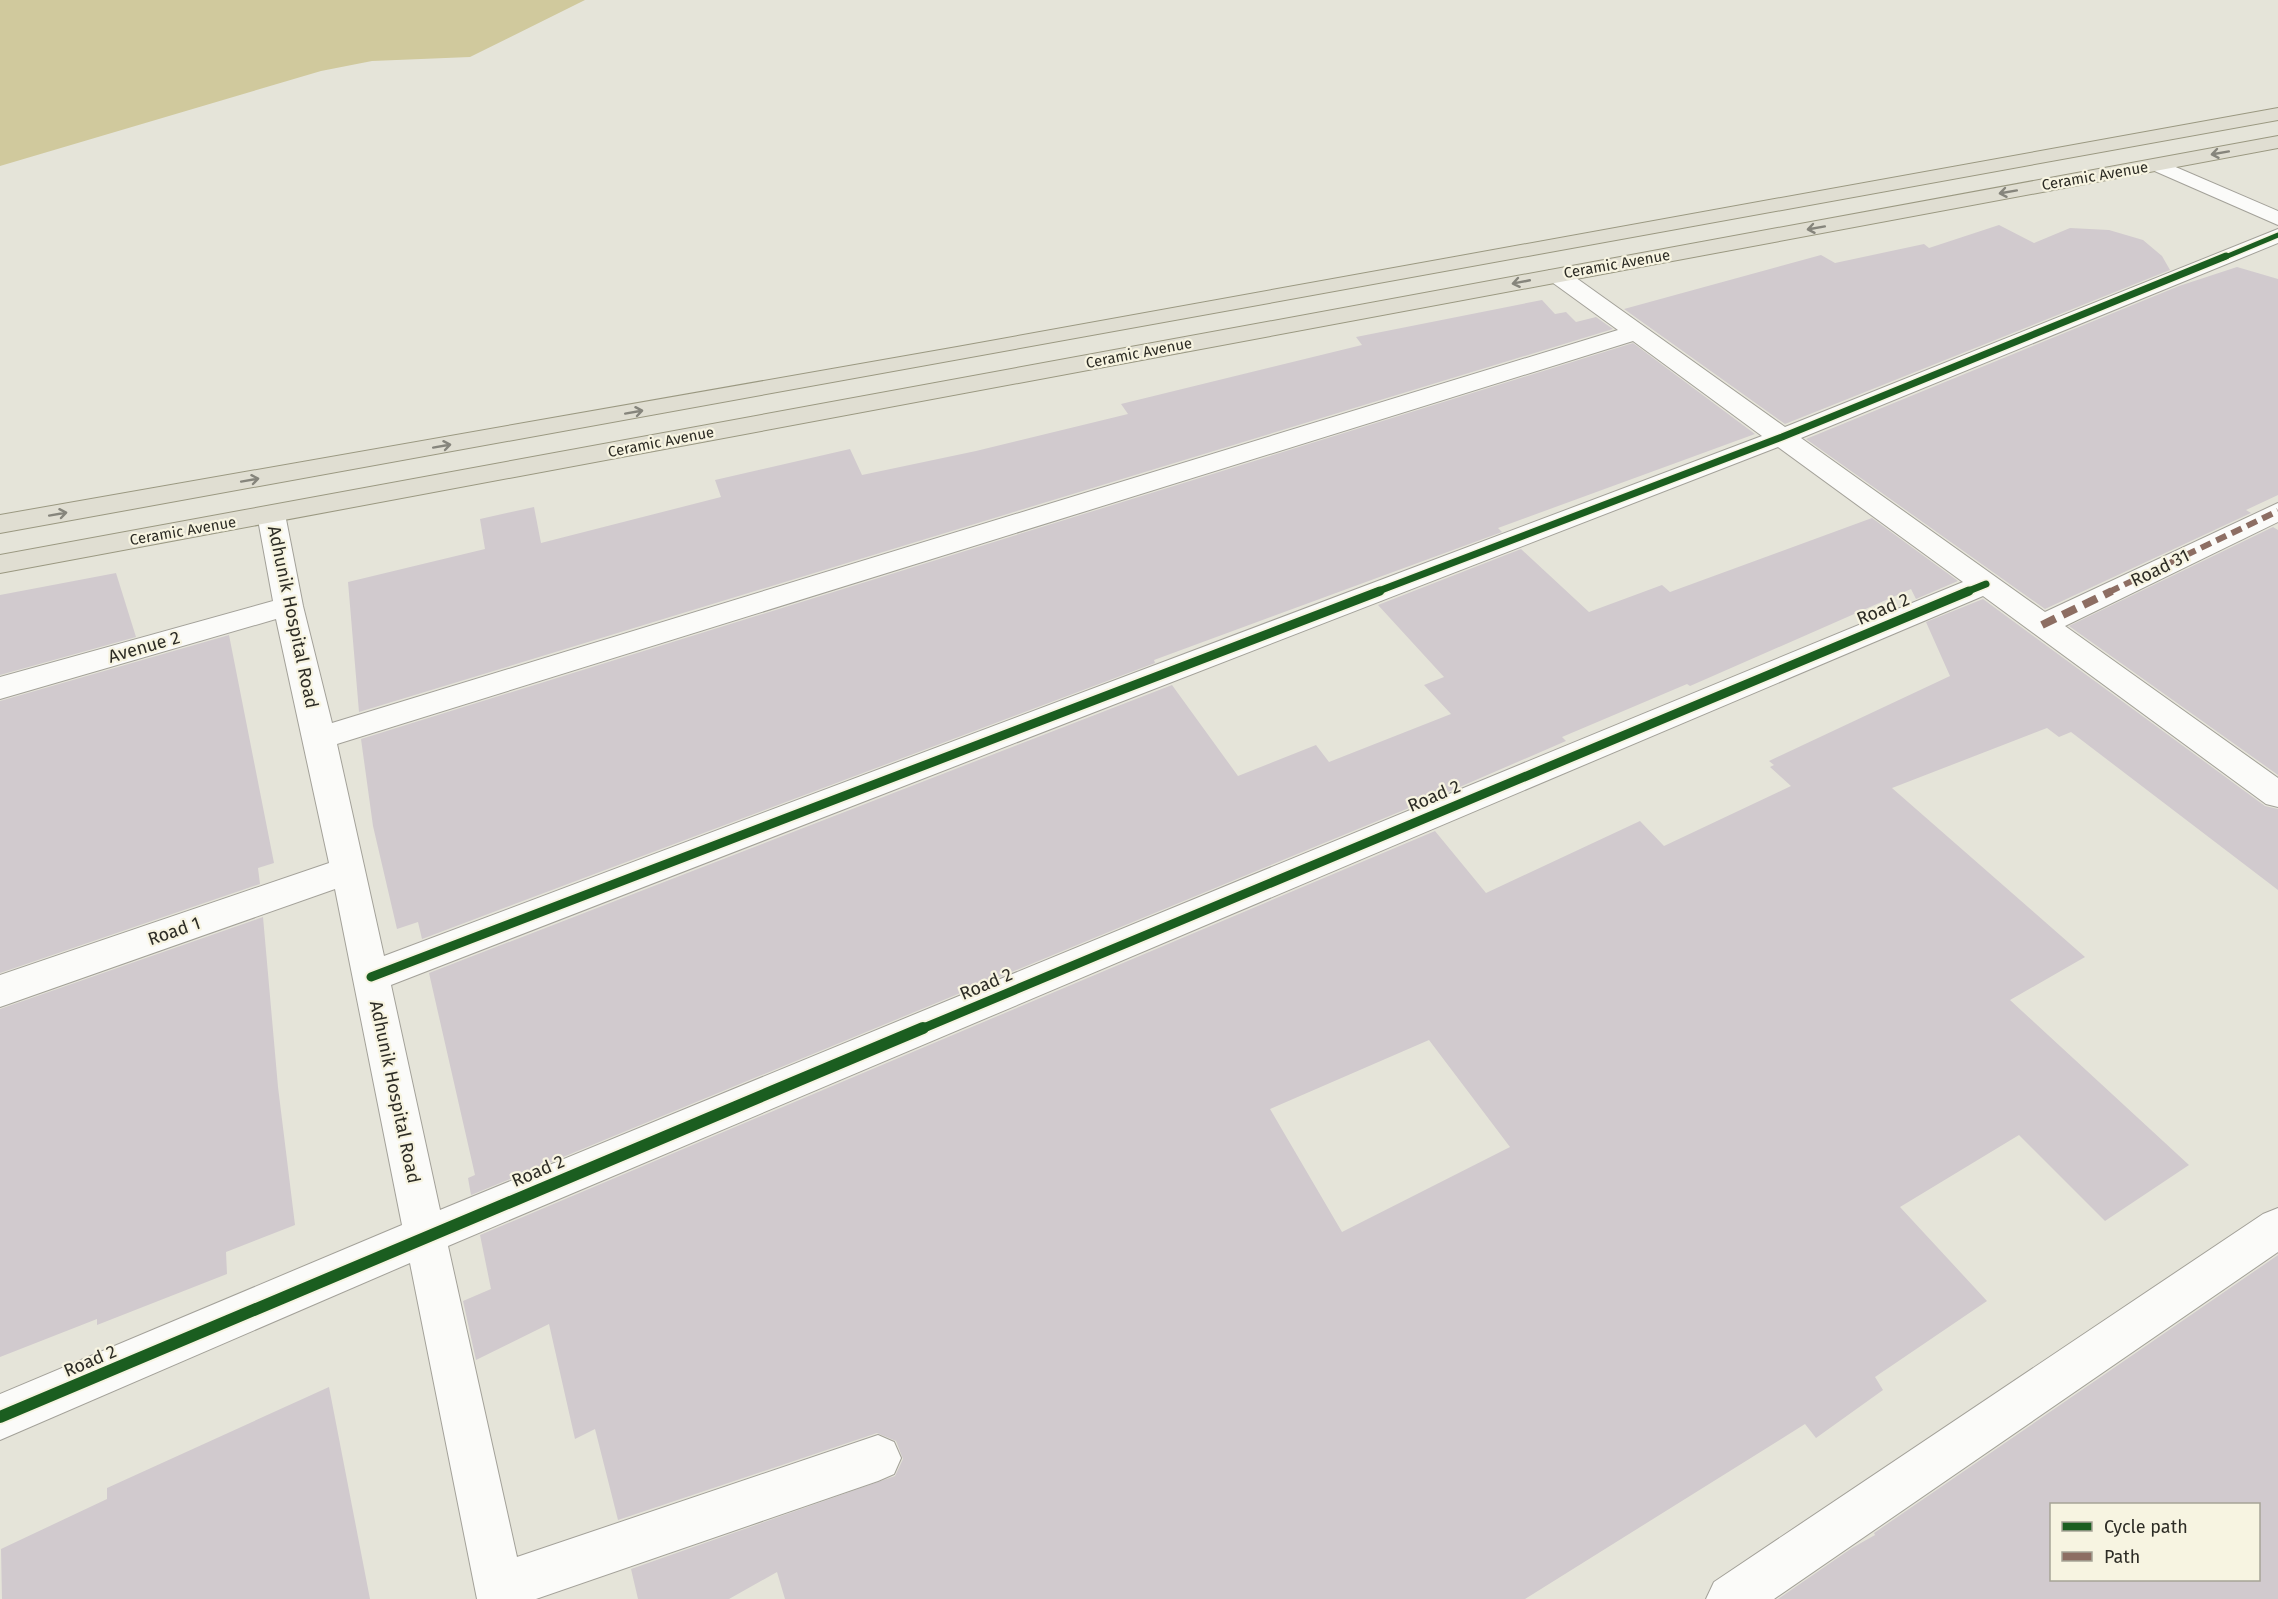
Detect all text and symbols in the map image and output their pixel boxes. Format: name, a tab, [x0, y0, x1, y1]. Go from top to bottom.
one-way arrow	[2211, 148, 2231, 159]
street label: Ceramic Avenue	[2040, 158, 2150, 194]
one-way arrow	[1999, 187, 2018, 198]
one-way arrow	[1807, 222, 1827, 233]
street label: Ceramic Avenue	[1562, 246, 1672, 282]
one-way arrow	[1512, 277, 1532, 288]
street label: Ceramic Avenue	[1084, 334, 1194, 372]
one-way arrow	[623, 406, 643, 417]
street label: Ceramic Avenue	[606, 423, 716, 461]
one-way arrow	[431, 440, 451, 451]
one-way arrow	[239, 474, 259, 485]
one-way arrow	[47, 508, 67, 519]
street label: Ceramic Avenue	[128, 513, 238, 549]
street label: Adhunik Hospital Road	[263, 524, 323, 710]
street label: Road 31	[2127, 544, 2193, 592]
street label: Road 2	[1853, 588, 1913, 630]
street label: Avenue 2	[106, 626, 182, 668]
street label: Road 2	[1404, 775, 1464, 817]
street label: Road 1	[145, 912, 203, 950]
street label: Road 2	[956, 963, 1016, 1005]
street label: Adhunik Hospital Road	[365, 999, 425, 1185]
street label: Road 2	[508, 1150, 568, 1192]
street label: Road 2	[60, 1340, 120, 1382]
legend	[2050, 1503, 2260, 1581]
text: Cycle path	[2104, 1516, 2188, 1538]
text: Path	[2104, 1546, 2140, 1568]

